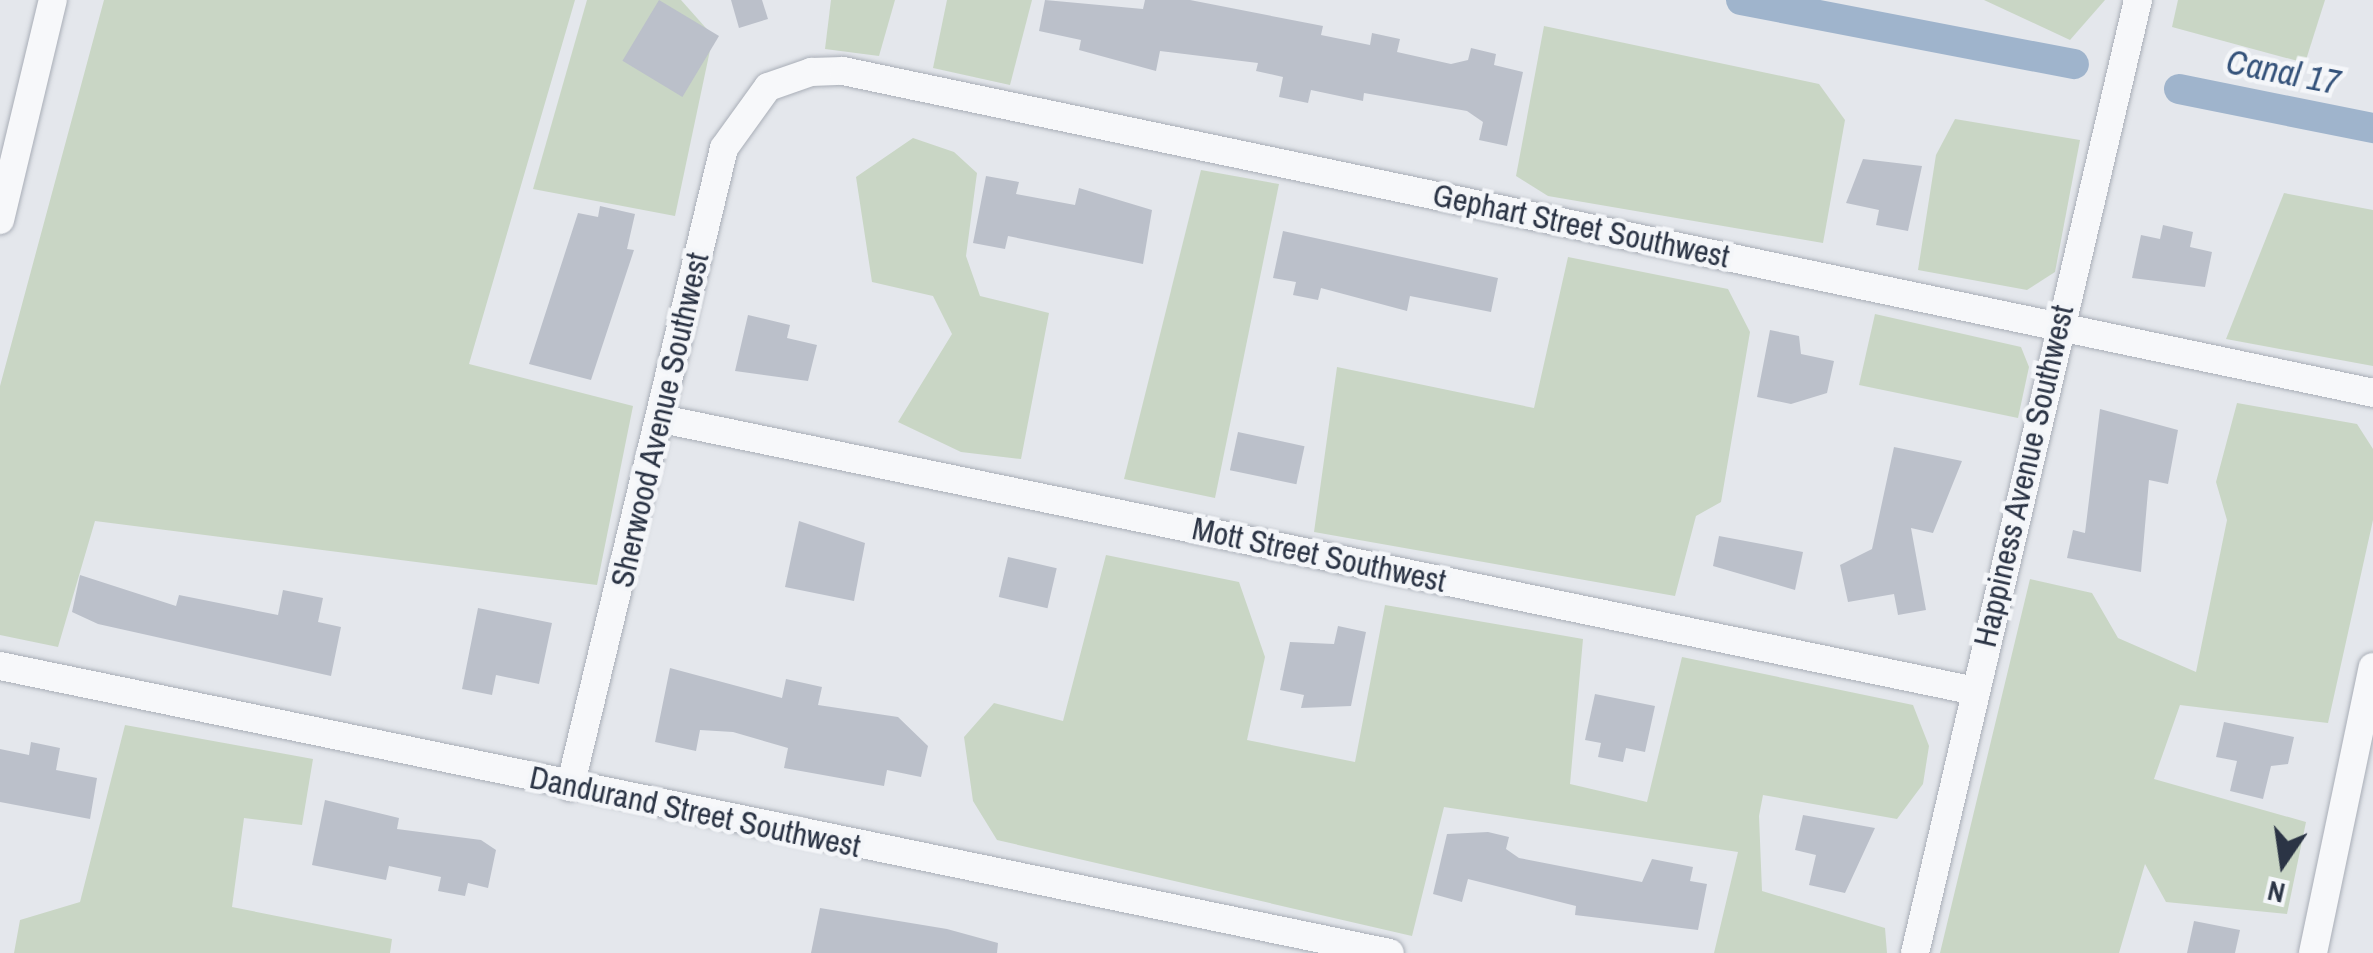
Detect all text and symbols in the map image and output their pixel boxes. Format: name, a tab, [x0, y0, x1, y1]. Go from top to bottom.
water label: Canal 17	[2223, 40, 2343, 104]
street label: Gephart Street Southwest	[1429, 176, 1733, 276]
street label: Sherwood Avenue Southwest	[603, 248, 717, 592]
street label: Happiness Avenue Southwest	[1966, 301, 2082, 651]
street label: Mott Street Southwest	[1189, 509, 1449, 601]
street label: Dandurand Street Southwest	[526, 758, 864, 866]
north arrow	[2233, 813, 2333, 913]
text: N	[2264, 872, 2289, 913]

